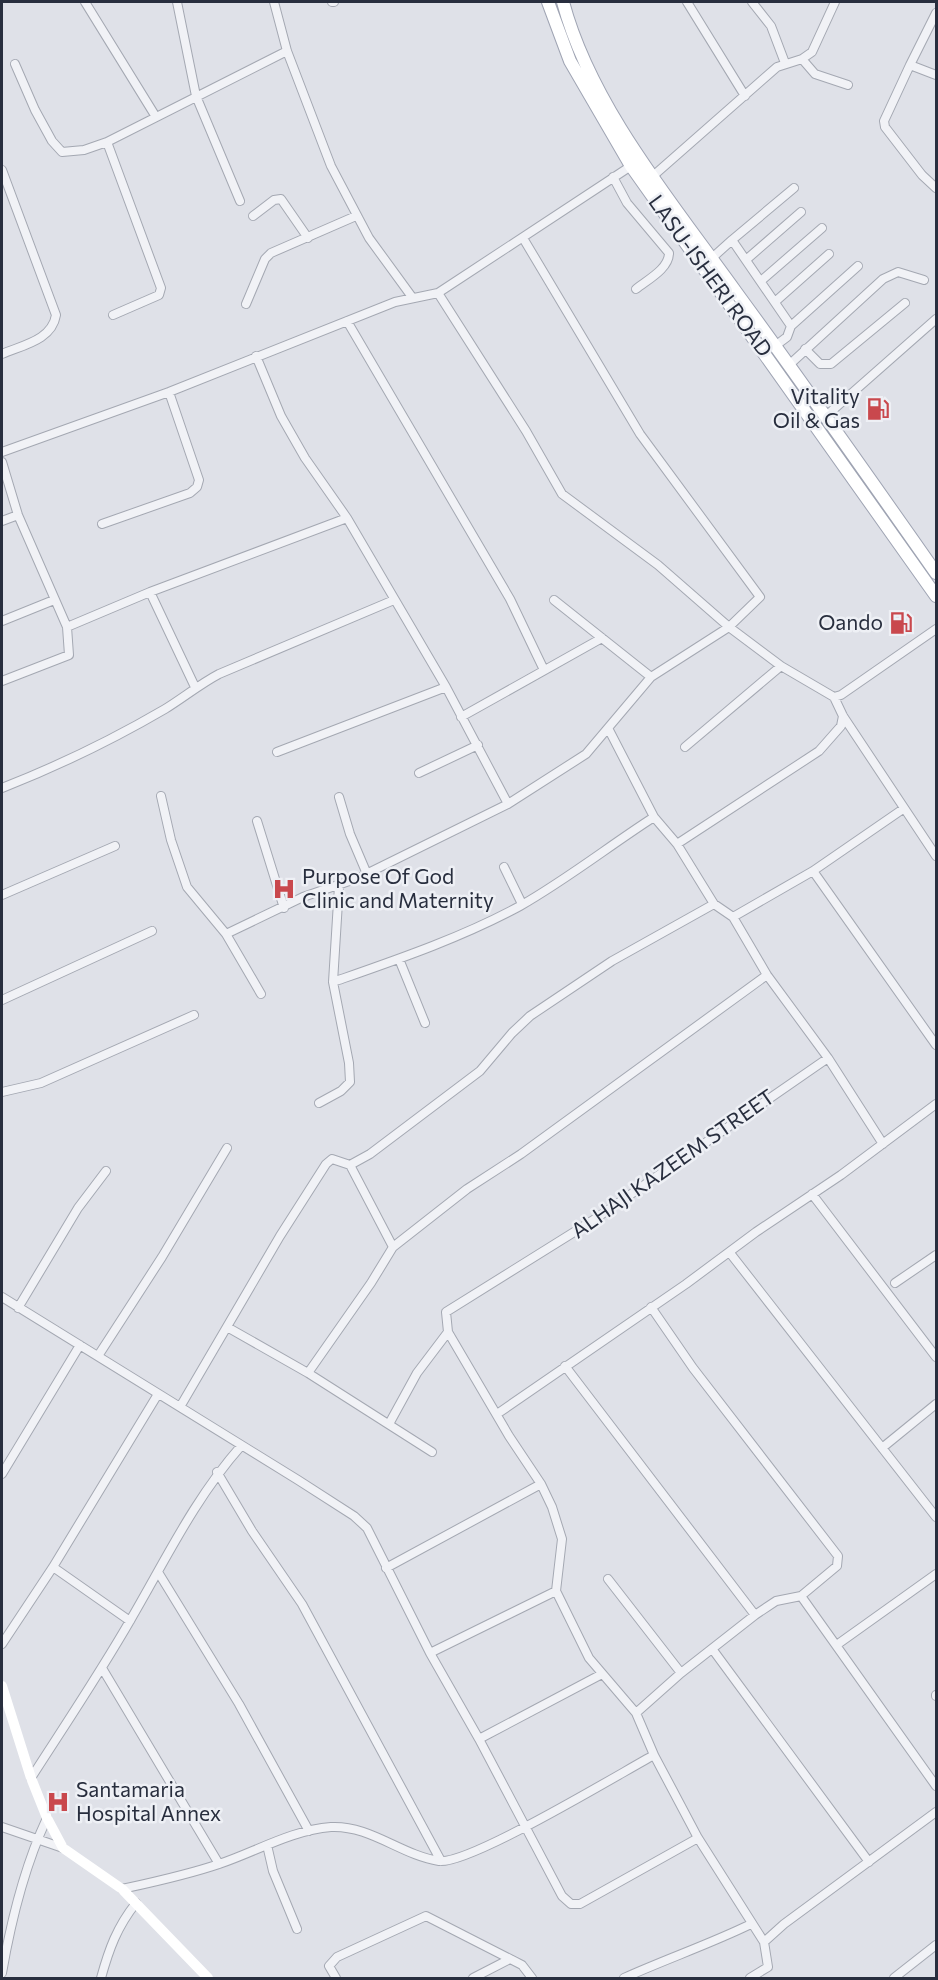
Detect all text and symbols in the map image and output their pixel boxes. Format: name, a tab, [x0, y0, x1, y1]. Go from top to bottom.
street label: LASU-ISHERI ROAD	[644, 189, 778, 361]
place label: Vitality Oil & Gas	[773, 383, 860, 432]
fuel station icon: Vitality Oil & Gas	[865, 396, 891, 422]
place label: Oando	[818, 609, 883, 634]
fuel station icon: Oando	[888, 610, 914, 636]
place label: Purpose Of God Clinic and Maternity	[302, 863, 494, 912]
hospital icon: Purpose Of God Clinic and Maternity	[271, 876, 297, 902]
street label: ALHAJI KAZEEM STREET	[566, 1083, 779, 1243]
place label: Santamaria Hospital Annex	[76, 1776, 221, 1825]
hospital icon: Santamaria Hospital Annex	[45, 1789, 71, 1815]

